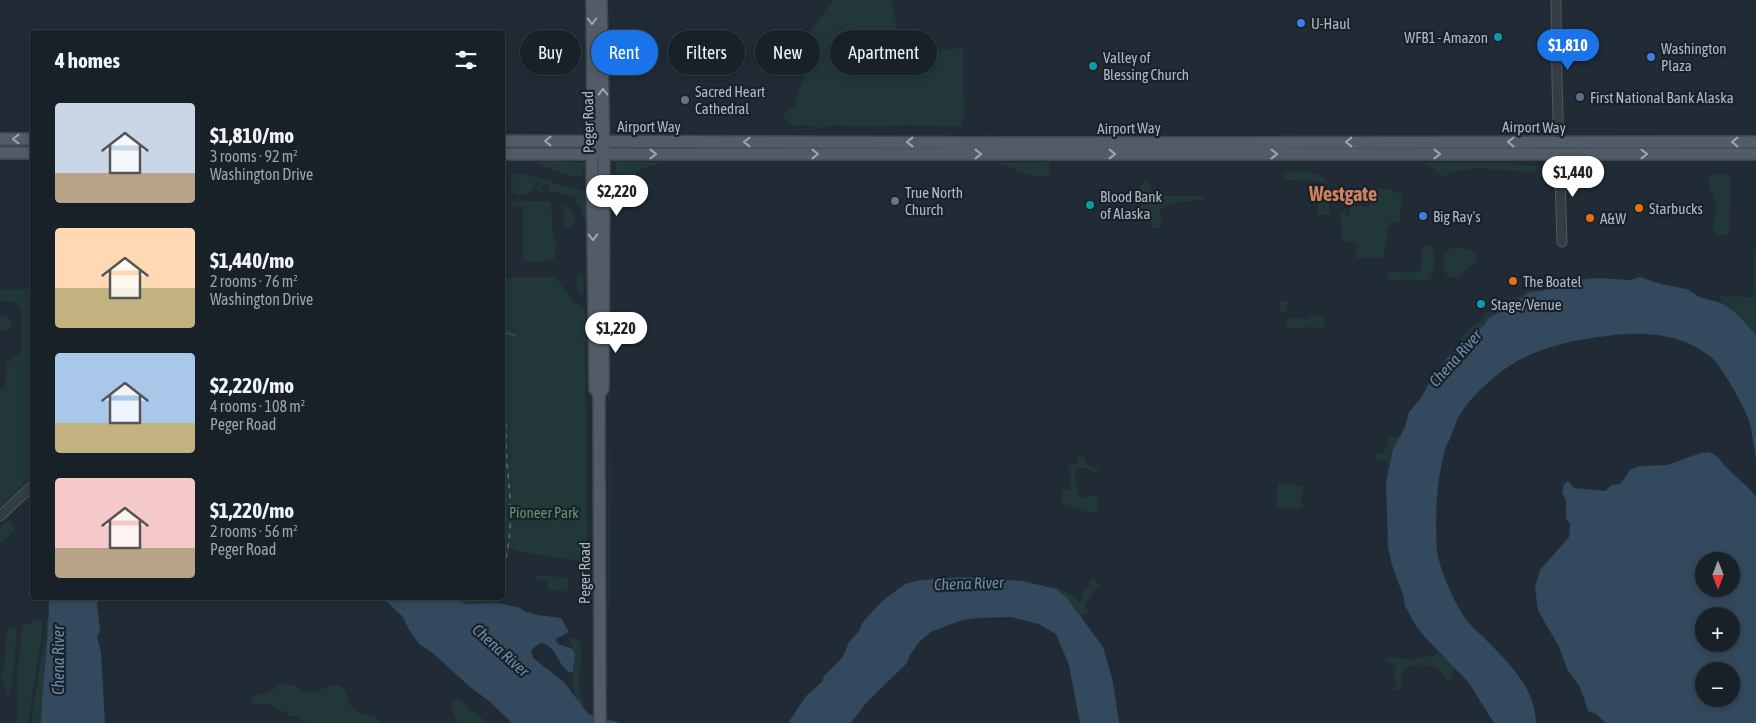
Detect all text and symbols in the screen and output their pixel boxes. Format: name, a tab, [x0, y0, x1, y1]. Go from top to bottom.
place label: U-Haul	[1311, 15, 1351, 32]
marker: U-Haul	[1295, 17, 1307, 29]
one-way arrow	[587, 18, 597, 25]
pin: $1,810	[1527, 28, 1609, 71]
place label: WFB1 - Amazon	[1404, 29, 1488, 46]
chip: Buy	[520, 30, 581, 75]
chip: Rent	[591, 30, 658, 75]
chip: Filters	[668, 30, 745, 75]
chip: New	[755, 30, 820, 75]
chip: Apartment	[830, 30, 937, 75]
marker: WFB1 - Amazon	[1492, 31, 1504, 43]
text: $1,810	[1548, 36, 1588, 54]
place label: Washington Plaza	[1661, 40, 1727, 74]
icon: filters	[452, 46, 480, 74]
text: 4 homes	[55, 48, 120, 72]
place label: Valley of Blessing Church	[1103, 49, 1189, 83]
marker: Washington Plaza	[1645, 51, 1657, 63]
marker: Valley of Blessing Church	[1087, 60, 1099, 72]
place label: Sacred Heart Cathedral	[695, 83, 765, 117]
one-way arrow	[598, 88, 608, 96]
place label: First National Bank Alaska	[1590, 89, 1734, 106]
street label: Peger Road	[579, 91, 597, 153]
marker: First National Bank Alaska	[1574, 91, 1586, 103]
marker: Sacred Heart Cathedral	[679, 94, 691, 106]
street label: Airport Way	[617, 118, 681, 135]
street label: Airport Way	[1502, 118, 1566, 136]
street label: Airport Way	[1097, 119, 1161, 137]
icon: home	[95, 123, 155, 183]
text: $1,810/mo	[210, 123, 294, 147]
one-way arrow	[12, 134, 20, 144]
one-way arrow	[544, 136, 552, 146]
one-way arrow	[743, 137, 750, 147]
one-way arrow	[905, 137, 913, 148]
one-way arrow	[1344, 137, 1352, 147]
one-way arrow	[1507, 137, 1514, 147]
one-way arrow	[1731, 137, 1738, 147]
text: 3 rooms · 92 m²	[210, 147, 298, 165]
one-way arrow	[650, 149, 657, 159]
one-way arrow	[812, 149, 820, 159]
one-way arrow	[974, 149, 982, 159]
one-way arrow	[1108, 149, 1116, 159]
one-way arrow	[1271, 149, 1279, 159]
one-way arrow	[1434, 149, 1441, 159]
one-way arrow	[1640, 149, 1648, 159]
pin: $1,440	[1532, 156, 1614, 198]
text: $1,440	[1553, 163, 1593, 181]
text: Washington Drive	[210, 165, 313, 183]
pin: $2,220	[576, 174, 658, 217]
text: $2,220	[597, 182, 637, 200]
district label: Westgate	[1308, 182, 1377, 205]
place label: True North Church	[905, 184, 963, 218]
place label: Blood Bank of Alaska	[1100, 188, 1163, 222]
marker: True North Church	[889, 195, 901, 207]
marker: Blood Bank of Alaska	[1084, 199, 1096, 211]
place label: Starbucks	[1649, 200, 1703, 217]
marker: Starbucks	[1633, 202, 1645, 214]
place label: Big Ray's	[1433, 208, 1480, 225]
marker: Big Ray's	[1417, 210, 1429, 222]
place label: A&W	[1600, 210, 1626, 227]
marker: A&W	[1584, 212, 1596, 224]
one-way arrow	[588, 234, 598, 241]
icon: home	[95, 248, 155, 308]
text: $1,440/mo	[210, 248, 294, 272]
text: 2 rooms · 76 m²	[210, 272, 298, 290]
place label: The Boatel	[1523, 273, 1582, 290]
marker: The Boatel	[1507, 275, 1519, 287]
text: Washington Drive	[210, 290, 313, 308]
place label: Stage/Venue	[1491, 296, 1562, 313]
marker: Stage/Venue	[1475, 298, 1487, 310]
pin: $1,220	[575, 312, 657, 354]
text: $1,220	[596, 319, 636, 337]
water label: Chena River	[1425, 325, 1486, 390]
icon: home	[95, 373, 155, 433]
text: $2,220/mo	[210, 373, 294, 397]
text: 4 rooms · 108 m²	[210, 397, 305, 415]
text: Peger Road	[210, 415, 276, 433]
icon: home	[95, 498, 155, 558]
text: $1,220/mo	[210, 498, 294, 522]
park label: Pioneer Park	[509, 504, 579, 521]
text: 2 rooms · 56 m²	[210, 522, 298, 540]
text: Peger Road	[210, 540, 276, 558]
street label: Peger Road	[576, 542, 593, 604]
north arrow	[1695, 552, 1740, 598]
map controls	[1695, 552, 1740, 707]
water label: Chena River	[934, 573, 1005, 593]
button: +	[1695, 607, 1740, 652]
water label: Chena River	[469, 620, 534, 681]
water label: Chena River	[49, 624, 67, 695]
button: −	[1695, 662, 1740, 707]

